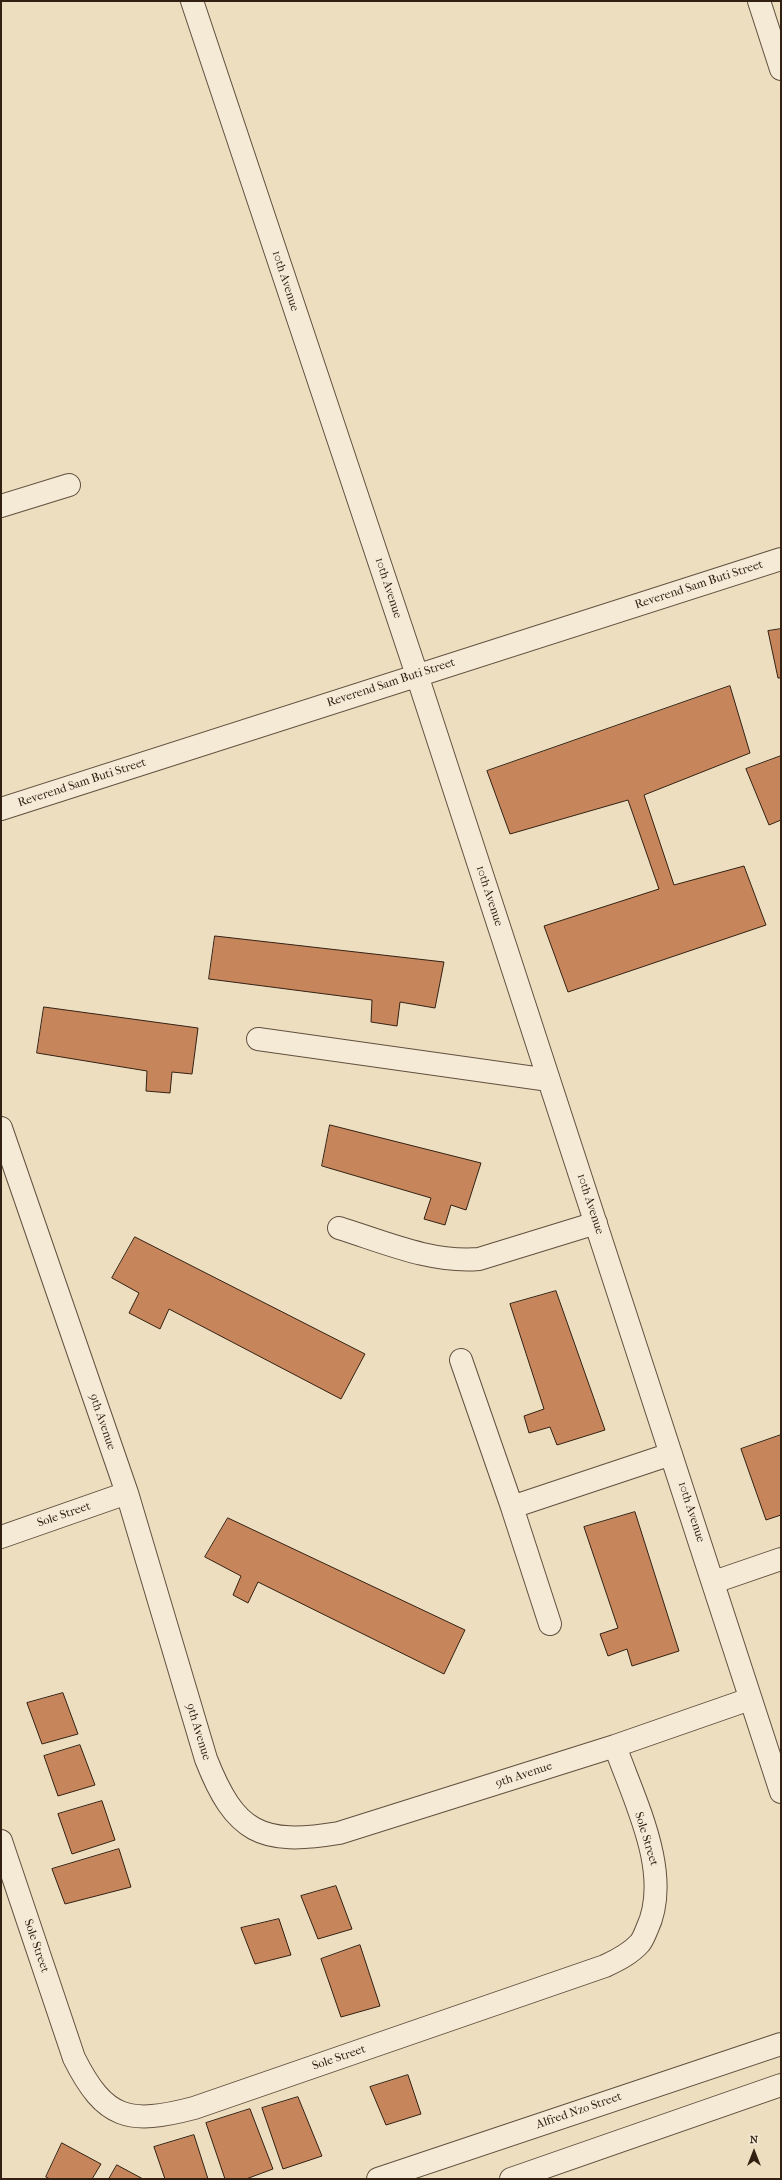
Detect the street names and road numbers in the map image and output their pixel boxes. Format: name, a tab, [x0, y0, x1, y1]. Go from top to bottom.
street label: 10th Avenue	[268, 249, 302, 313]
street label: 10th Avenue	[371, 556, 405, 620]
street label: Reverend Sam Buti Street	[633, 557, 765, 613]
street label: Reverend Sam Buti Street	[325, 655, 457, 711]
street label: Reverend Sam Buti Street	[16, 755, 148, 811]
street label: 10th Avenue	[472, 864, 506, 928]
street label: 10th Avenue	[573, 1172, 607, 1236]
street label: 9th Avenue	[86, 1392, 118, 1452]
street label: 10th Avenue	[674, 1480, 708, 1544]
street label: Sole Street	[35, 1499, 93, 1531]
street label: 9th Avenue	[183, 1702, 213, 1762]
street label: 9th Avenue	[494, 1759, 554, 1791]
street label: Sole Street	[631, 1810, 661, 1868]
street label: Sole Street	[20, 1917, 52, 1975]
street label: Sole Street	[310, 2042, 368, 2074]
street label: Alfred Nzo Street	[534, 2090, 624, 2132]

